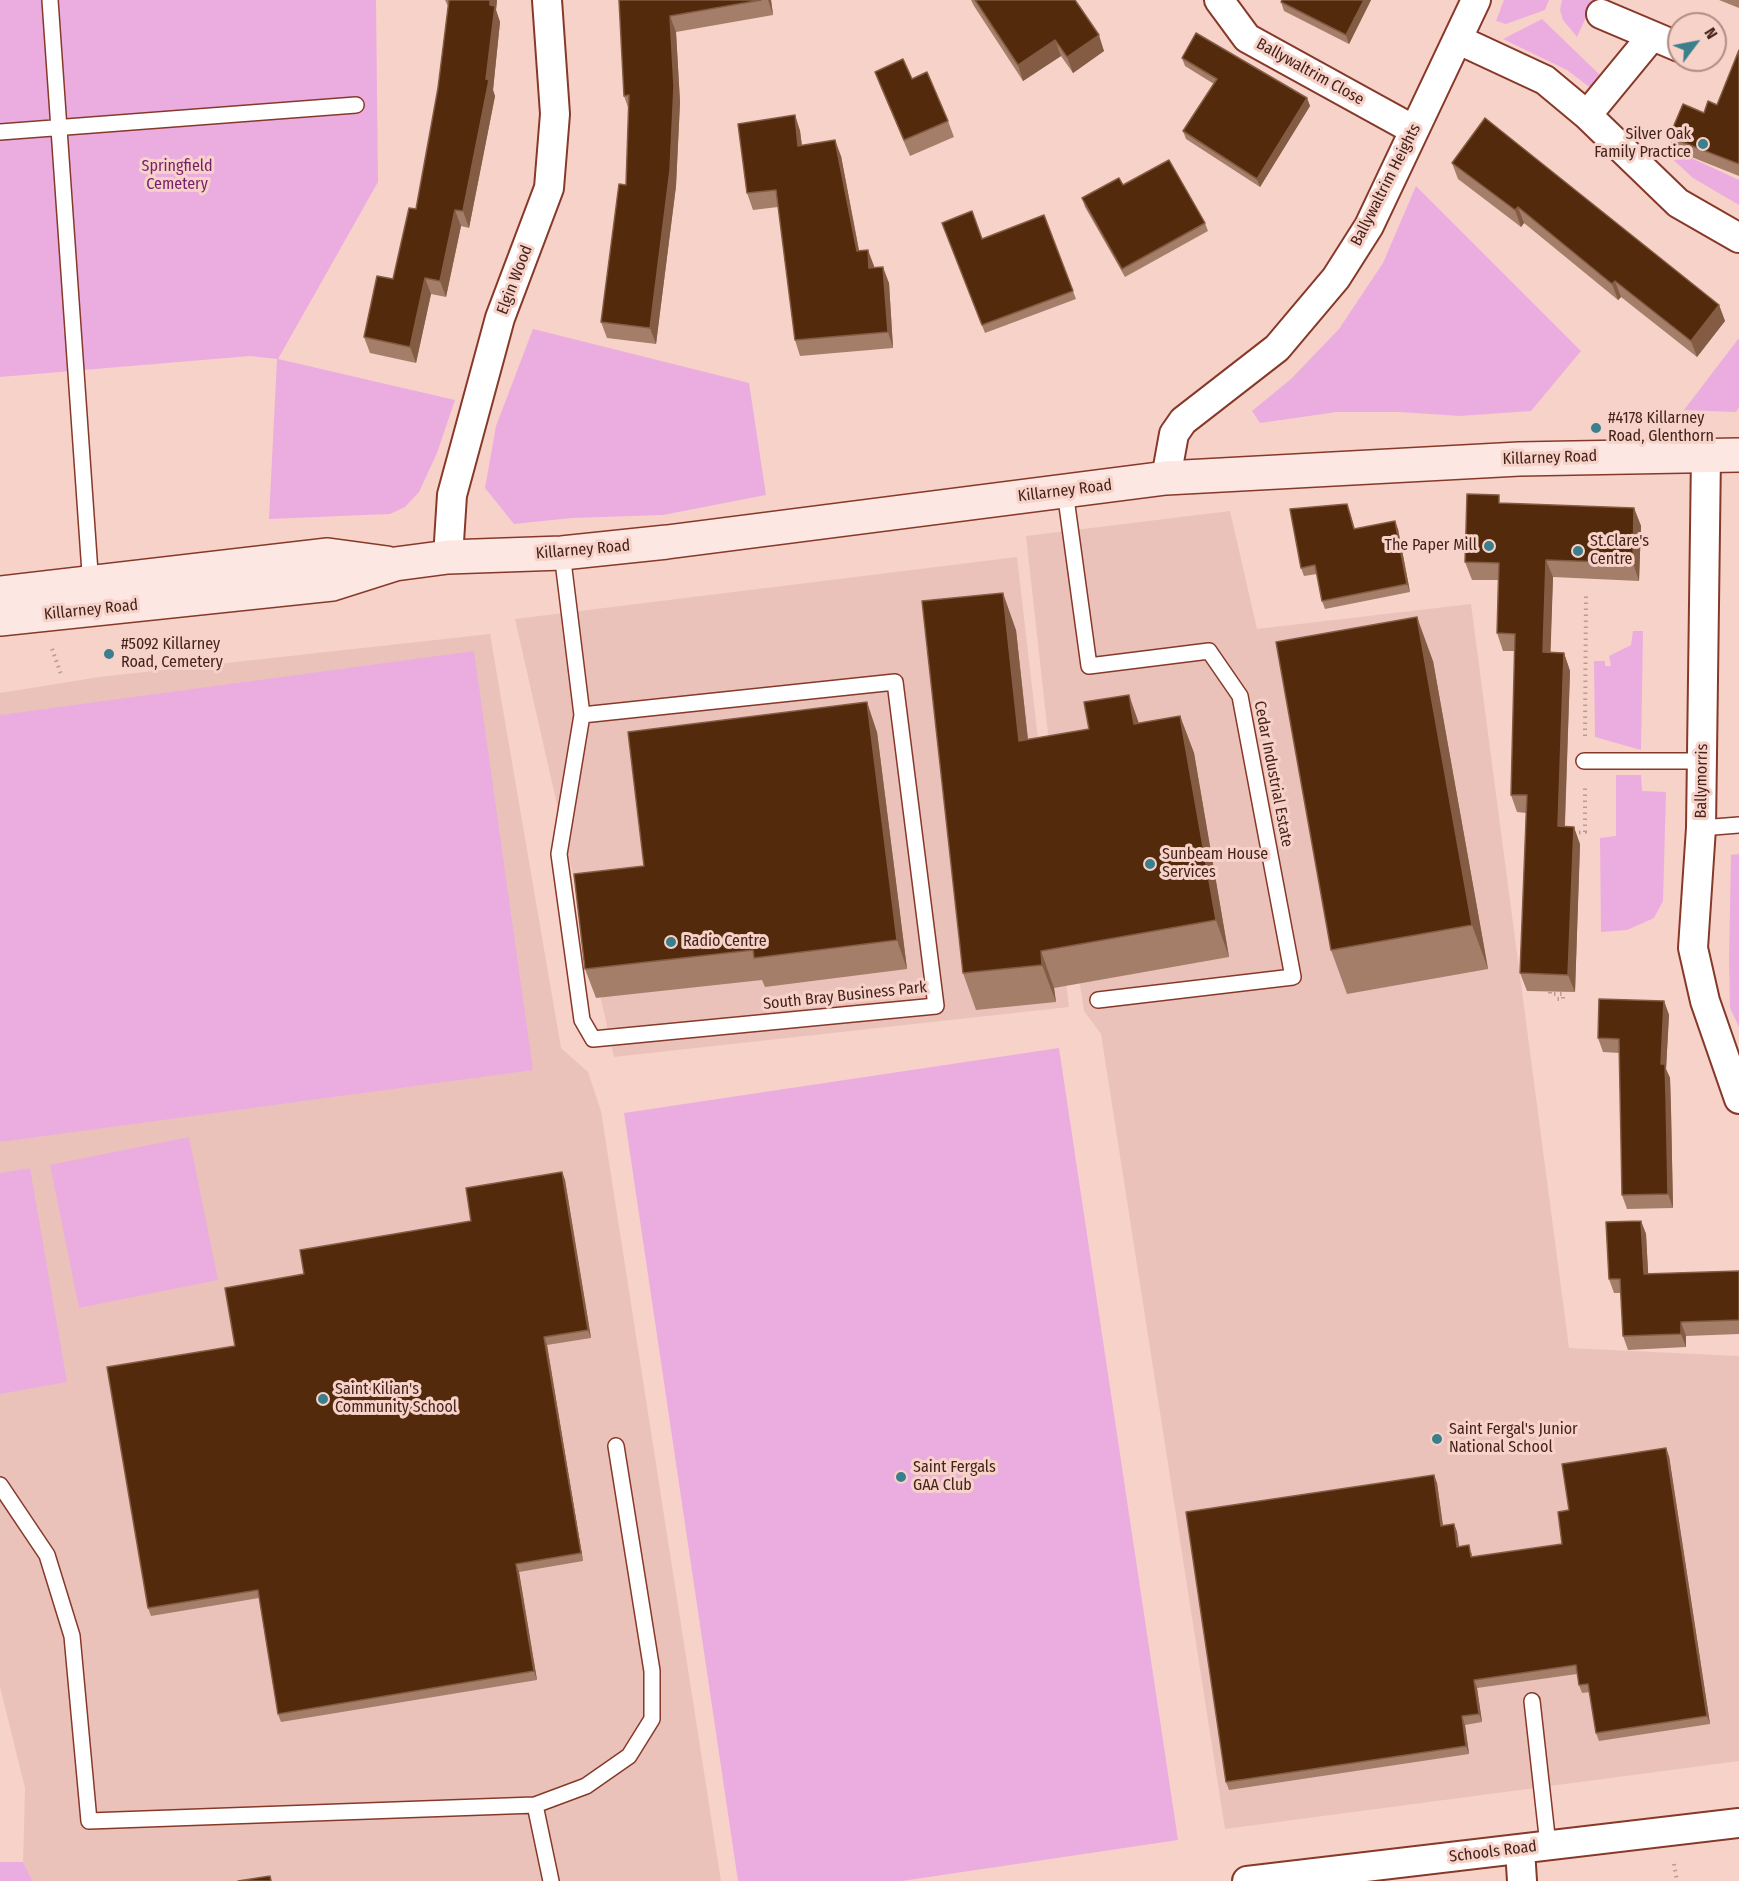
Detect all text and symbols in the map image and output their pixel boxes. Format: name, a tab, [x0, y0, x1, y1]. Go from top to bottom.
north arrow	[1667, 12, 1727, 72]
text: N	[1700, 24, 1722, 42]
street label: Ballywaltrim Close	[1253, 34, 1367, 110]
street label: Ballywaltrim Heights	[1347, 121, 1425, 249]
place label: Silver Oak Family Practice	[1594, 125, 1691, 163]
marker: Silver Oak Family Practice	[1696, 137, 1710, 151]
park label: Springfield Cemetery	[141, 157, 213, 195]
street label: Elgin Wood	[493, 243, 537, 317]
place label: #4178 Killarney Road, Glenthorn	[1608, 409, 1714, 447]
marker: #4178 Killarney Road, Glenthorn	[1589, 421, 1603, 435]
street label: Killarney Road	[1502, 447, 1598, 469]
street label: Killarney Road	[1017, 476, 1113, 506]
place label: St.Clare's Centre	[1590, 532, 1649, 570]
street label: Killarney Road	[535, 536, 631, 564]
place label: The Paper Mill	[1385, 536, 1477, 556]
marker: The Paper Mill	[1482, 539, 1496, 553]
marker: St.Clare's Centre	[1571, 544, 1585, 558]
street label: Killarney Road	[43, 596, 139, 624]
place label: #5092 Killarney Road, Cemetery	[121, 635, 223, 673]
marker: #5092 Killarney Road, Cemetery	[102, 647, 116, 661]
street label: Cedar Industrial Estate	[1249, 699, 1297, 849]
street label: Ballymorris	[1692, 744, 1712, 818]
place label: Sunbeam House Services	[1162, 845, 1268, 883]
marker: Sunbeam House Services	[1143, 857, 1157, 871]
place label: Radio Centre	[683, 932, 767, 952]
marker: Radio Centre	[664, 935, 678, 949]
street label: South Bray Business Park	[762, 978, 928, 1014]
place label: Saint Kilian's Community School	[335, 1380, 457, 1418]
marker: Saint Kilian's Community School	[316, 1392, 330, 1406]
place label: Saint Fergal's Junior National School	[1449, 1420, 1578, 1458]
marker: Saint Fergal's Junior National School	[1430, 1432, 1444, 1446]
place label: Saint Fergals GAA Club	[913, 1458, 996, 1496]
marker: Saint Fergals GAA Club	[894, 1470, 908, 1484]
street label: Schools Road	[1448, 1837, 1538, 1867]

